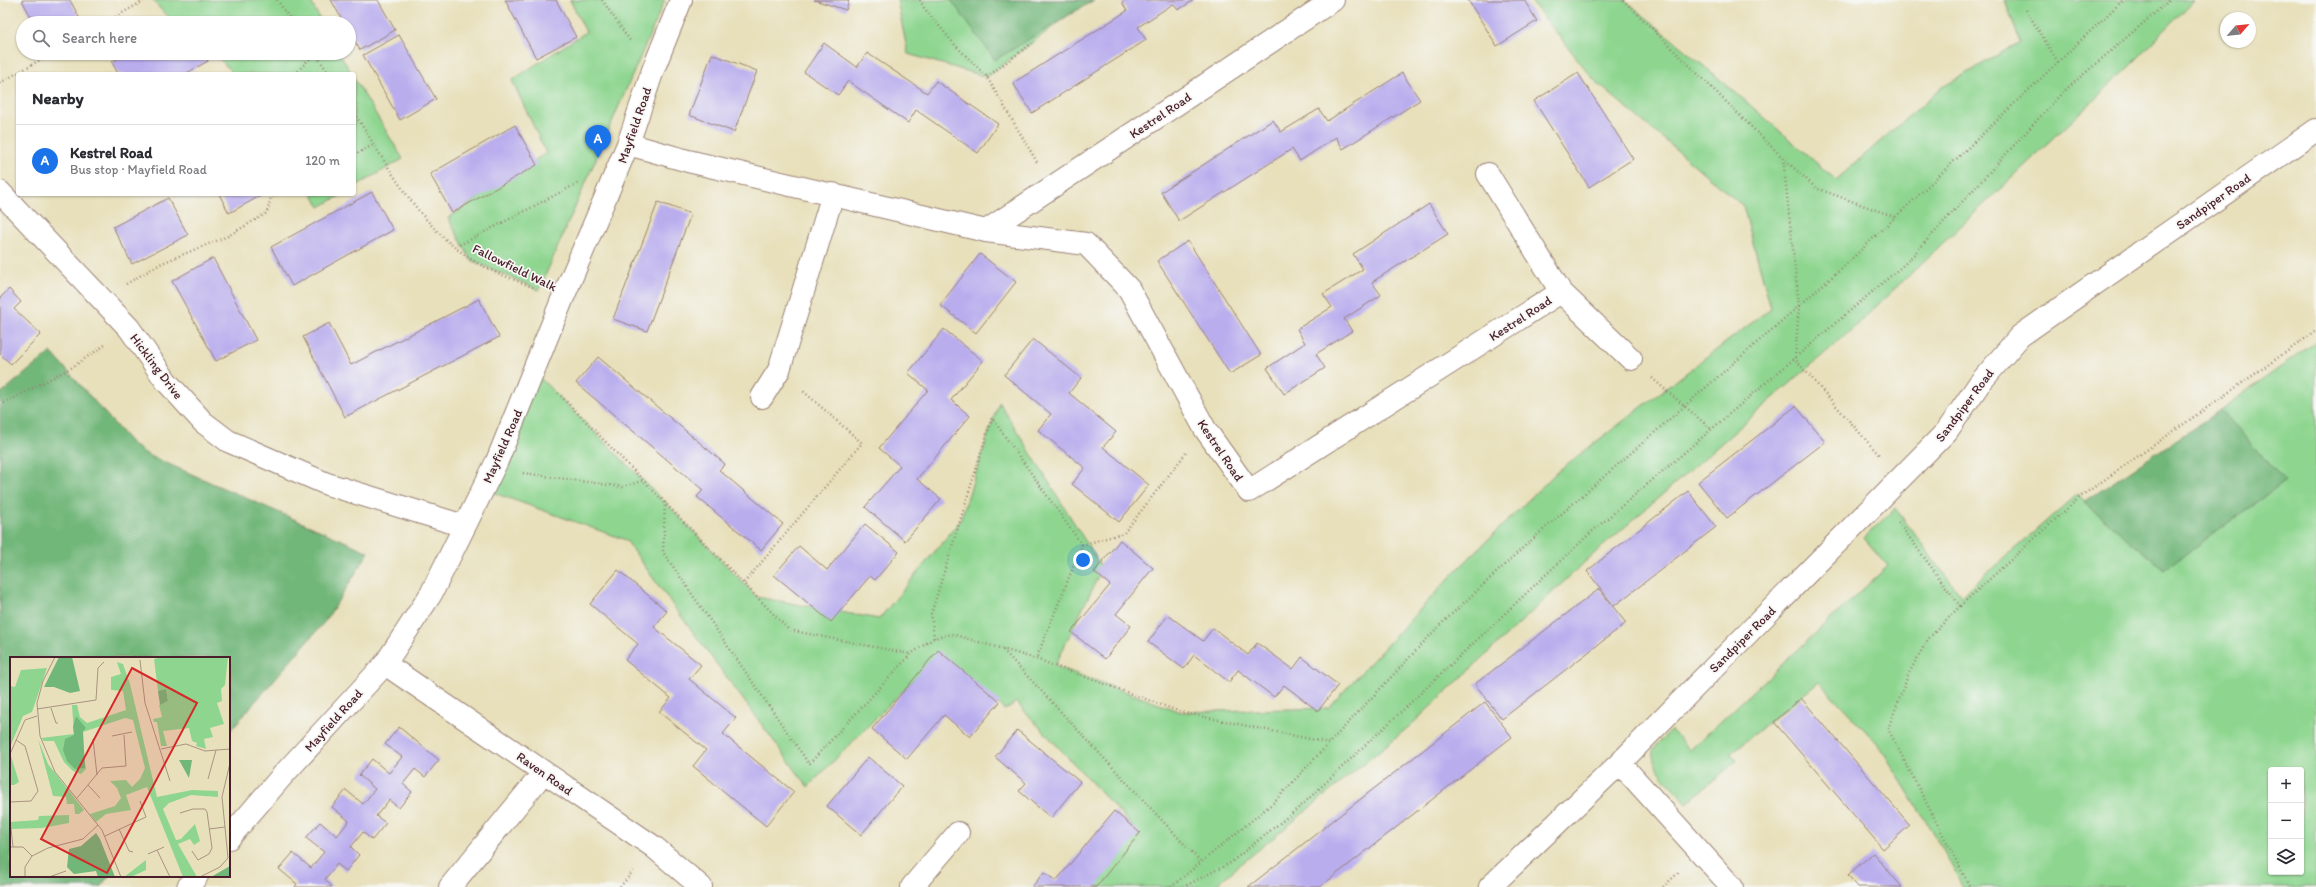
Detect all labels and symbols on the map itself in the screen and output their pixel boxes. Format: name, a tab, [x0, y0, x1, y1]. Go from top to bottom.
north arrow	[2220, 12, 2256, 48]
street label: Mayfield Road	[614, 85, 655, 165]
street label: Kestrel Road	[1127, 89, 1194, 142]
pin: A	[585, 125, 611, 158]
street label: Sandpiper Road	[2173, 170, 2253, 233]
street label: Fallowfield Walk	[470, 241, 560, 294]
street label: Kestrel Road	[1486, 293, 1554, 344]
street label: Hickling Drive	[127, 331, 186, 402]
street label: Sandpiper Road	[1932, 366, 1997, 445]
street label: Mayfield Road	[479, 407, 525, 486]
street label: Kestrel Road	[1194, 417, 1247, 484]
your location	[1073, 550, 1093, 570]
street label: Sandpiper Road	[1706, 603, 1779, 676]
inset map	[10, 657, 230, 877]
street label: Mayfield Road	[301, 686, 366, 755]
street label: Raven Road	[514, 749, 576, 798]

